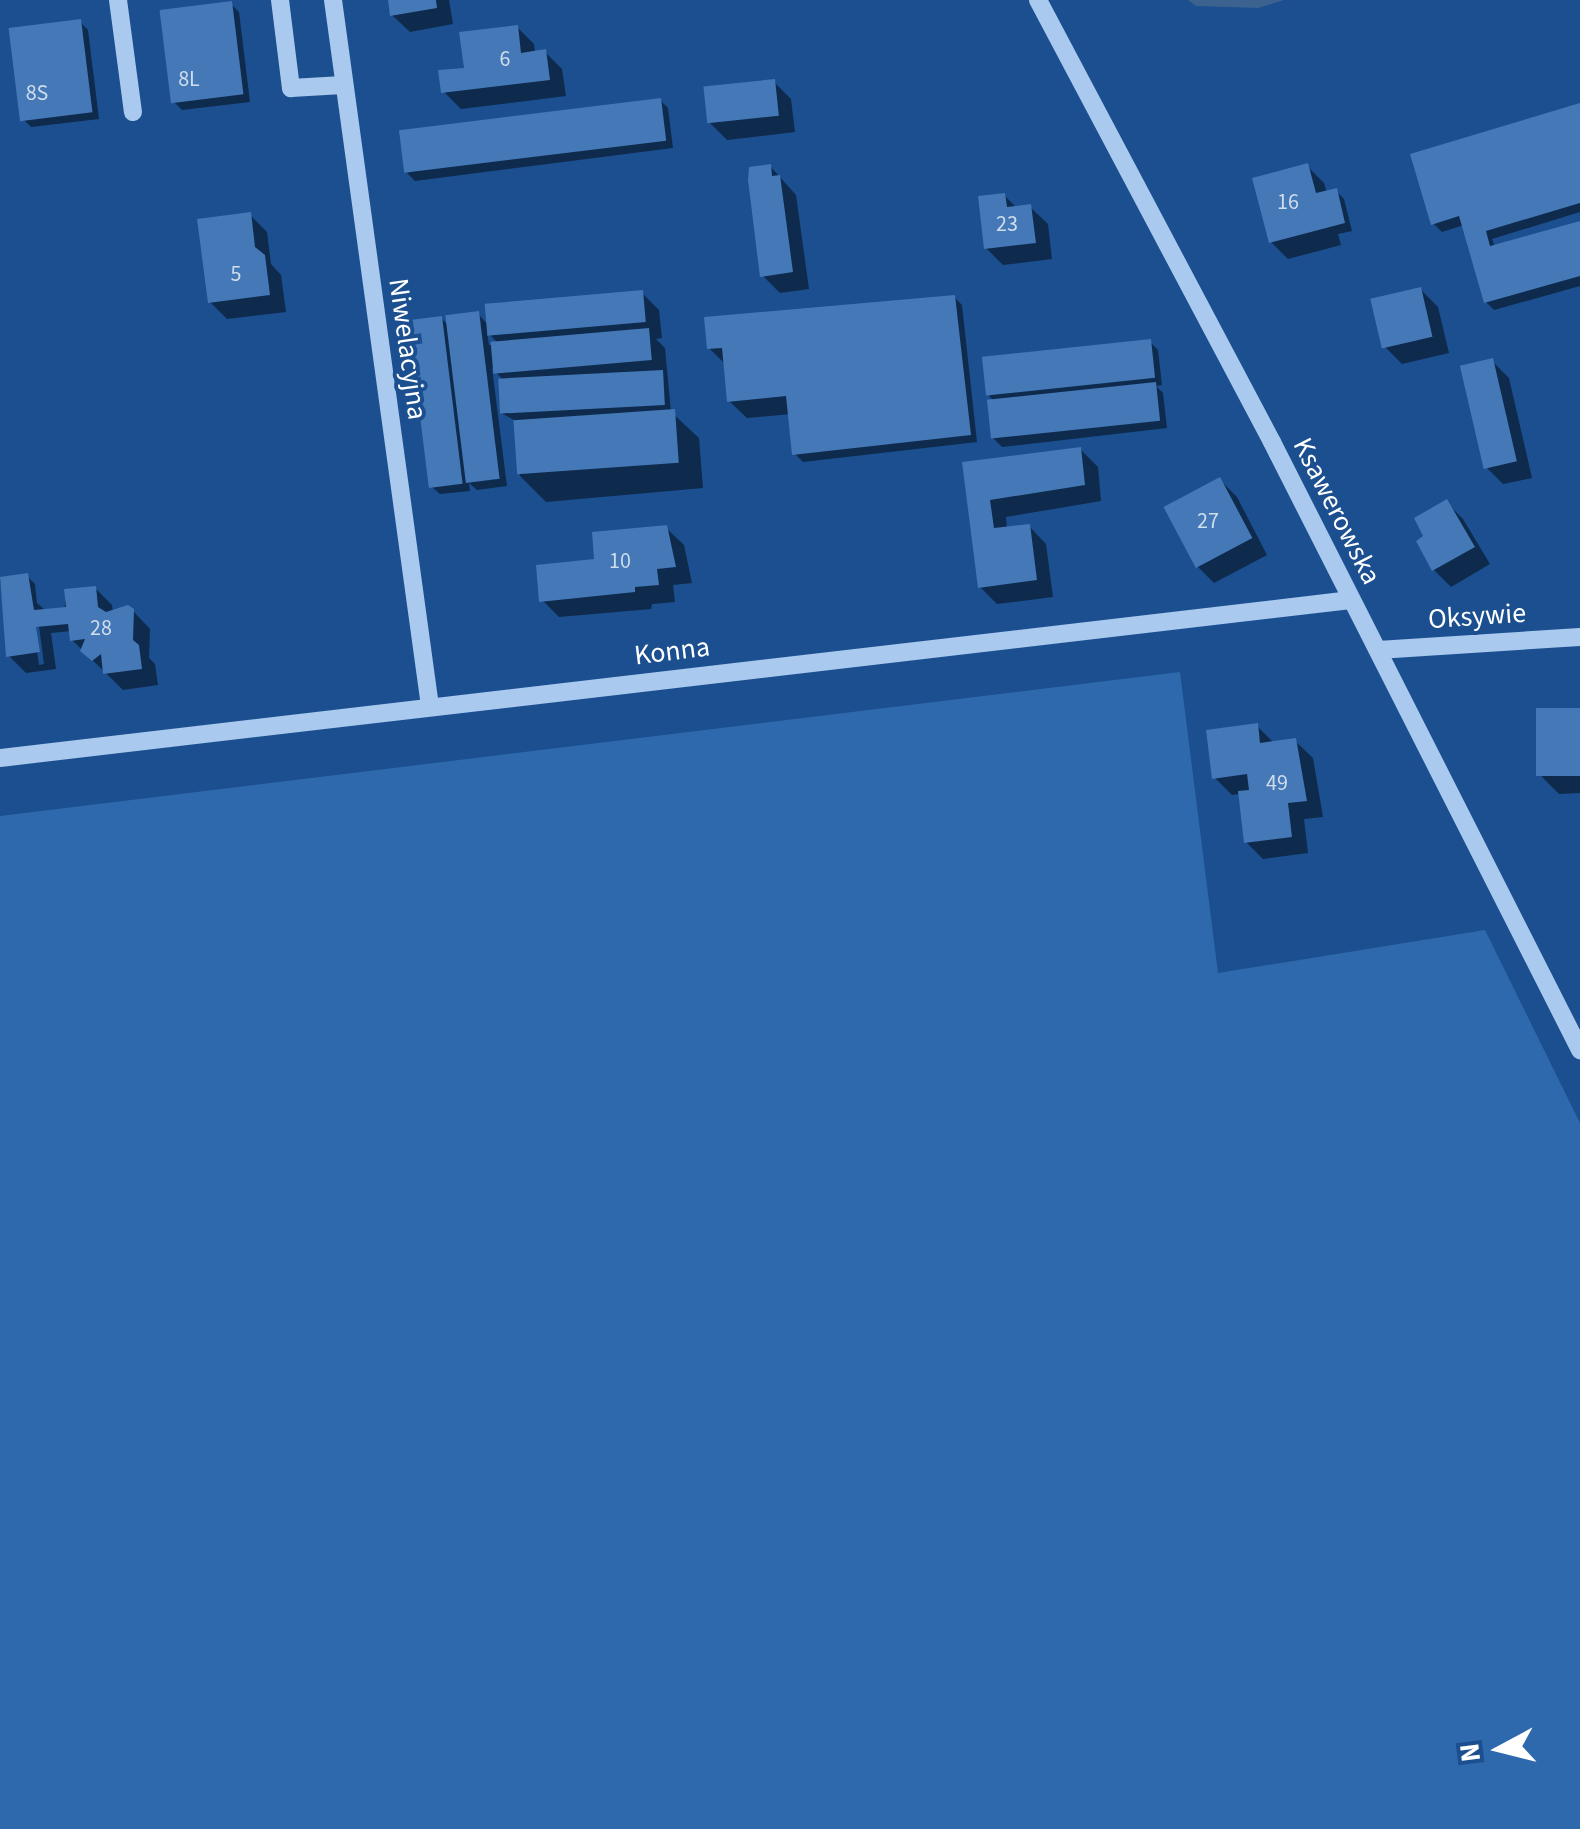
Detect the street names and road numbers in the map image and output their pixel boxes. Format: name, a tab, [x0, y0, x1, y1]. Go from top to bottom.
street label: Niwelacyjna	[381, 276, 435, 422]
street label: Ksawerowska	[1286, 432, 1388, 590]
street label: Oksywie	[1427, 596, 1527, 636]
street label: Konna	[632, 630, 712, 672]

